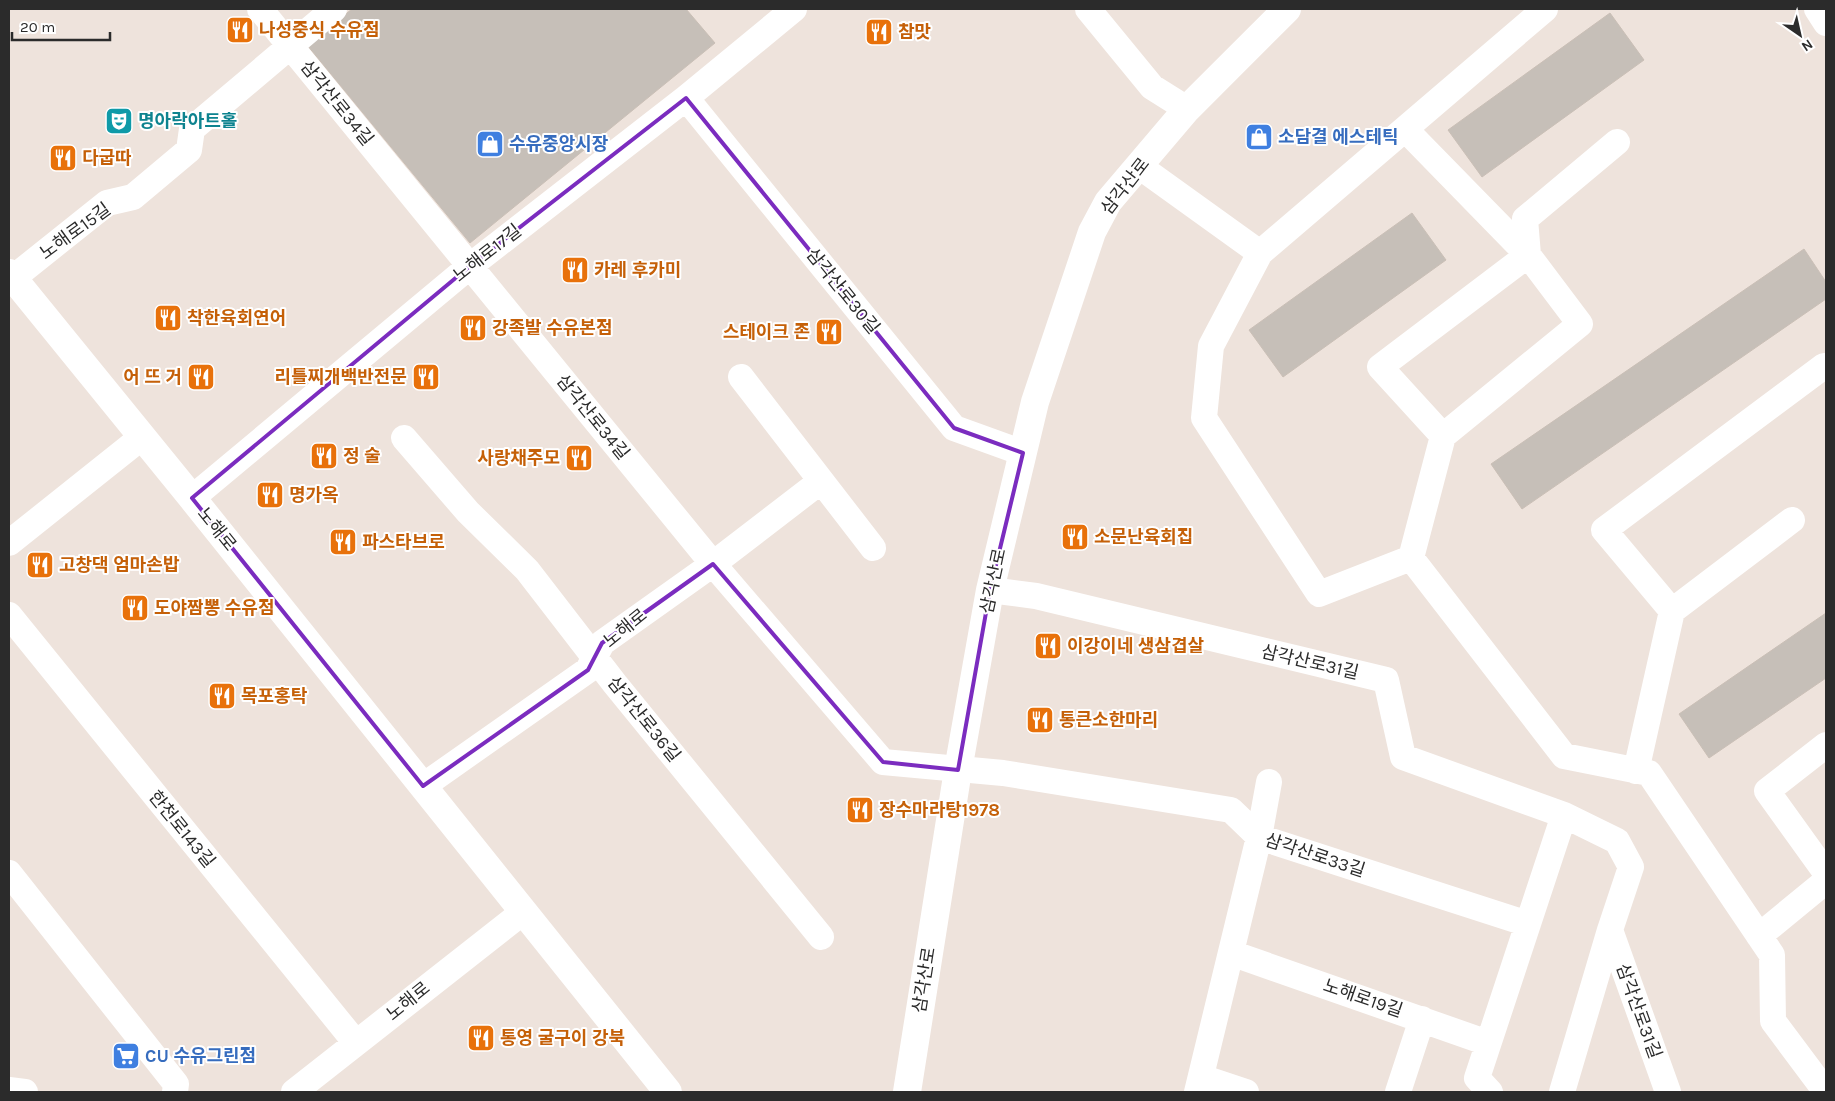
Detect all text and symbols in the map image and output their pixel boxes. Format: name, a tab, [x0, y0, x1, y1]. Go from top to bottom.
scale bar	[12, 10, 110, 42]
north arrow	[1775, 10, 1825, 60]
restaurant icon: 나성중식 수유점	[225, 15, 255, 45]
restaurant icon: 참맛	[864, 17, 894, 47]
text: 20 m	[20, 18, 55, 36]
place label: 나성중식 수유점	[259, 19, 379, 41]
place label: 참맛	[898, 21, 931, 43]
text: N	[1798, 36, 1816, 55]
street label: 삼각산로34길	[296, 56, 378, 150]
theatre icon: 명아락아트홀	[104, 106, 134, 136]
place label: 명아락아트홀	[138, 110, 237, 132]
shop icon: 소담결 에스테틱	[1244, 122, 1274, 152]
place label: 소담결 에스테틱	[1278, 126, 1398, 148]
shop icon: 수유중앙시장	[475, 129, 505, 159]
place label: 수유중앙시장	[509, 133, 609, 155]
restaurant icon: 다굽따	[48, 143, 78, 173]
place label: 다굽따	[82, 147, 132, 169]
street label: 삼각산로	[1096, 153, 1154, 219]
street label: 노해로15길	[35, 198, 115, 264]
street label: 노해로17길	[448, 220, 526, 286]
street label: 삼각산로30길	[802, 244, 884, 338]
restaurant icon: 카레 후카미	[560, 255, 590, 285]
place label: 카레 후카미	[594, 259, 681, 281]
restaurant icon: 착한육회연어	[153, 303, 183, 333]
place label: 착한육회연어	[187, 307, 286, 329]
restaurant icon: 강족발 수유본점	[458, 313, 488, 343]
place label: 강족발 수유본점	[492, 317, 612, 339]
restaurant icon: 스테이크 존	[814, 317, 844, 347]
place label: 스테이크 존	[723, 321, 810, 343]
restaurant icon: 어 뜨 거	[186, 362, 216, 392]
restaurant icon: 리틀찌개백반전문	[411, 362, 441, 392]
place label: 어 뜨 거	[123, 366, 182, 388]
place label: 리틀찌개백반전문	[275, 366, 407, 388]
street label: 삼각산로34길	[552, 370, 634, 464]
restaurant icon: 정 술	[309, 441, 339, 471]
restaurant icon: 사랑채주모	[564, 443, 594, 473]
place label: 정 술	[343, 445, 381, 467]
place label: 사랑채주모	[477, 447, 560, 469]
restaurant icon: 명가옥	[255, 480, 285, 510]
place label: 명가옥	[289, 484, 339, 506]
street label: 노해로	[193, 503, 241, 555]
restaurant icon: 소문난육회집	[1060, 522, 1090, 552]
place label: 소문난육회집	[1094, 526, 1193, 548]
restaurant icon: 파스타브로	[328, 527, 358, 557]
place label: 파스타브로	[362, 531, 445, 553]
street label: 삼각산로	[975, 546, 1011, 616]
restaurant icon: 고창댁 엄마손밥	[25, 550, 55, 580]
place label: 고창댁 엄마손밥	[59, 554, 180, 576]
restaurant icon: 도야짬뽕 수유점	[120, 593, 150, 623]
place label: 도야짬뽕 수유점	[154, 597, 274, 619]
street label: 노해로	[599, 604, 651, 652]
restaurant icon: 이강이네 생삼겹살	[1033, 631, 1063, 661]
place label: 이강이네 생삼겹살	[1067, 635, 1204, 657]
street label: 삼각산로31길	[1259, 640, 1361, 684]
street label: 삼각산로36길	[603, 672, 685, 766]
restaurant icon: 목포홍탁	[207, 681, 237, 711]
place label: 목포홍탁	[241, 685, 308, 707]
restaurant icon: 통큰소한마리	[1025, 705, 1055, 735]
place label: 통큰소한마리	[1059, 709, 1158, 731]
street label: 한천로143길	[144, 786, 220, 872]
restaurant icon: 장수마라탕1978	[845, 795, 875, 825]
place label: 장수마라탕1978	[879, 799, 1000, 821]
street label: 삼각산로33길	[1262, 828, 1368, 882]
street label: 삼각산로	[908, 946, 940, 1014]
street label: 삼각산로31길	[1612, 961, 1666, 1061]
street label: 노해로19길	[1320, 974, 1406, 1022]
street label: 노해로	[382, 977, 434, 1025]
restaurant icon: 통영 굴구이 강북	[466, 1023, 496, 1053]
place label: 통영 굴구이 강북	[500, 1027, 625, 1049]
supermarket icon: CU 수유그린점	[111, 1041, 141, 1071]
place label: CU 수유그린점	[145, 1045, 256, 1067]

